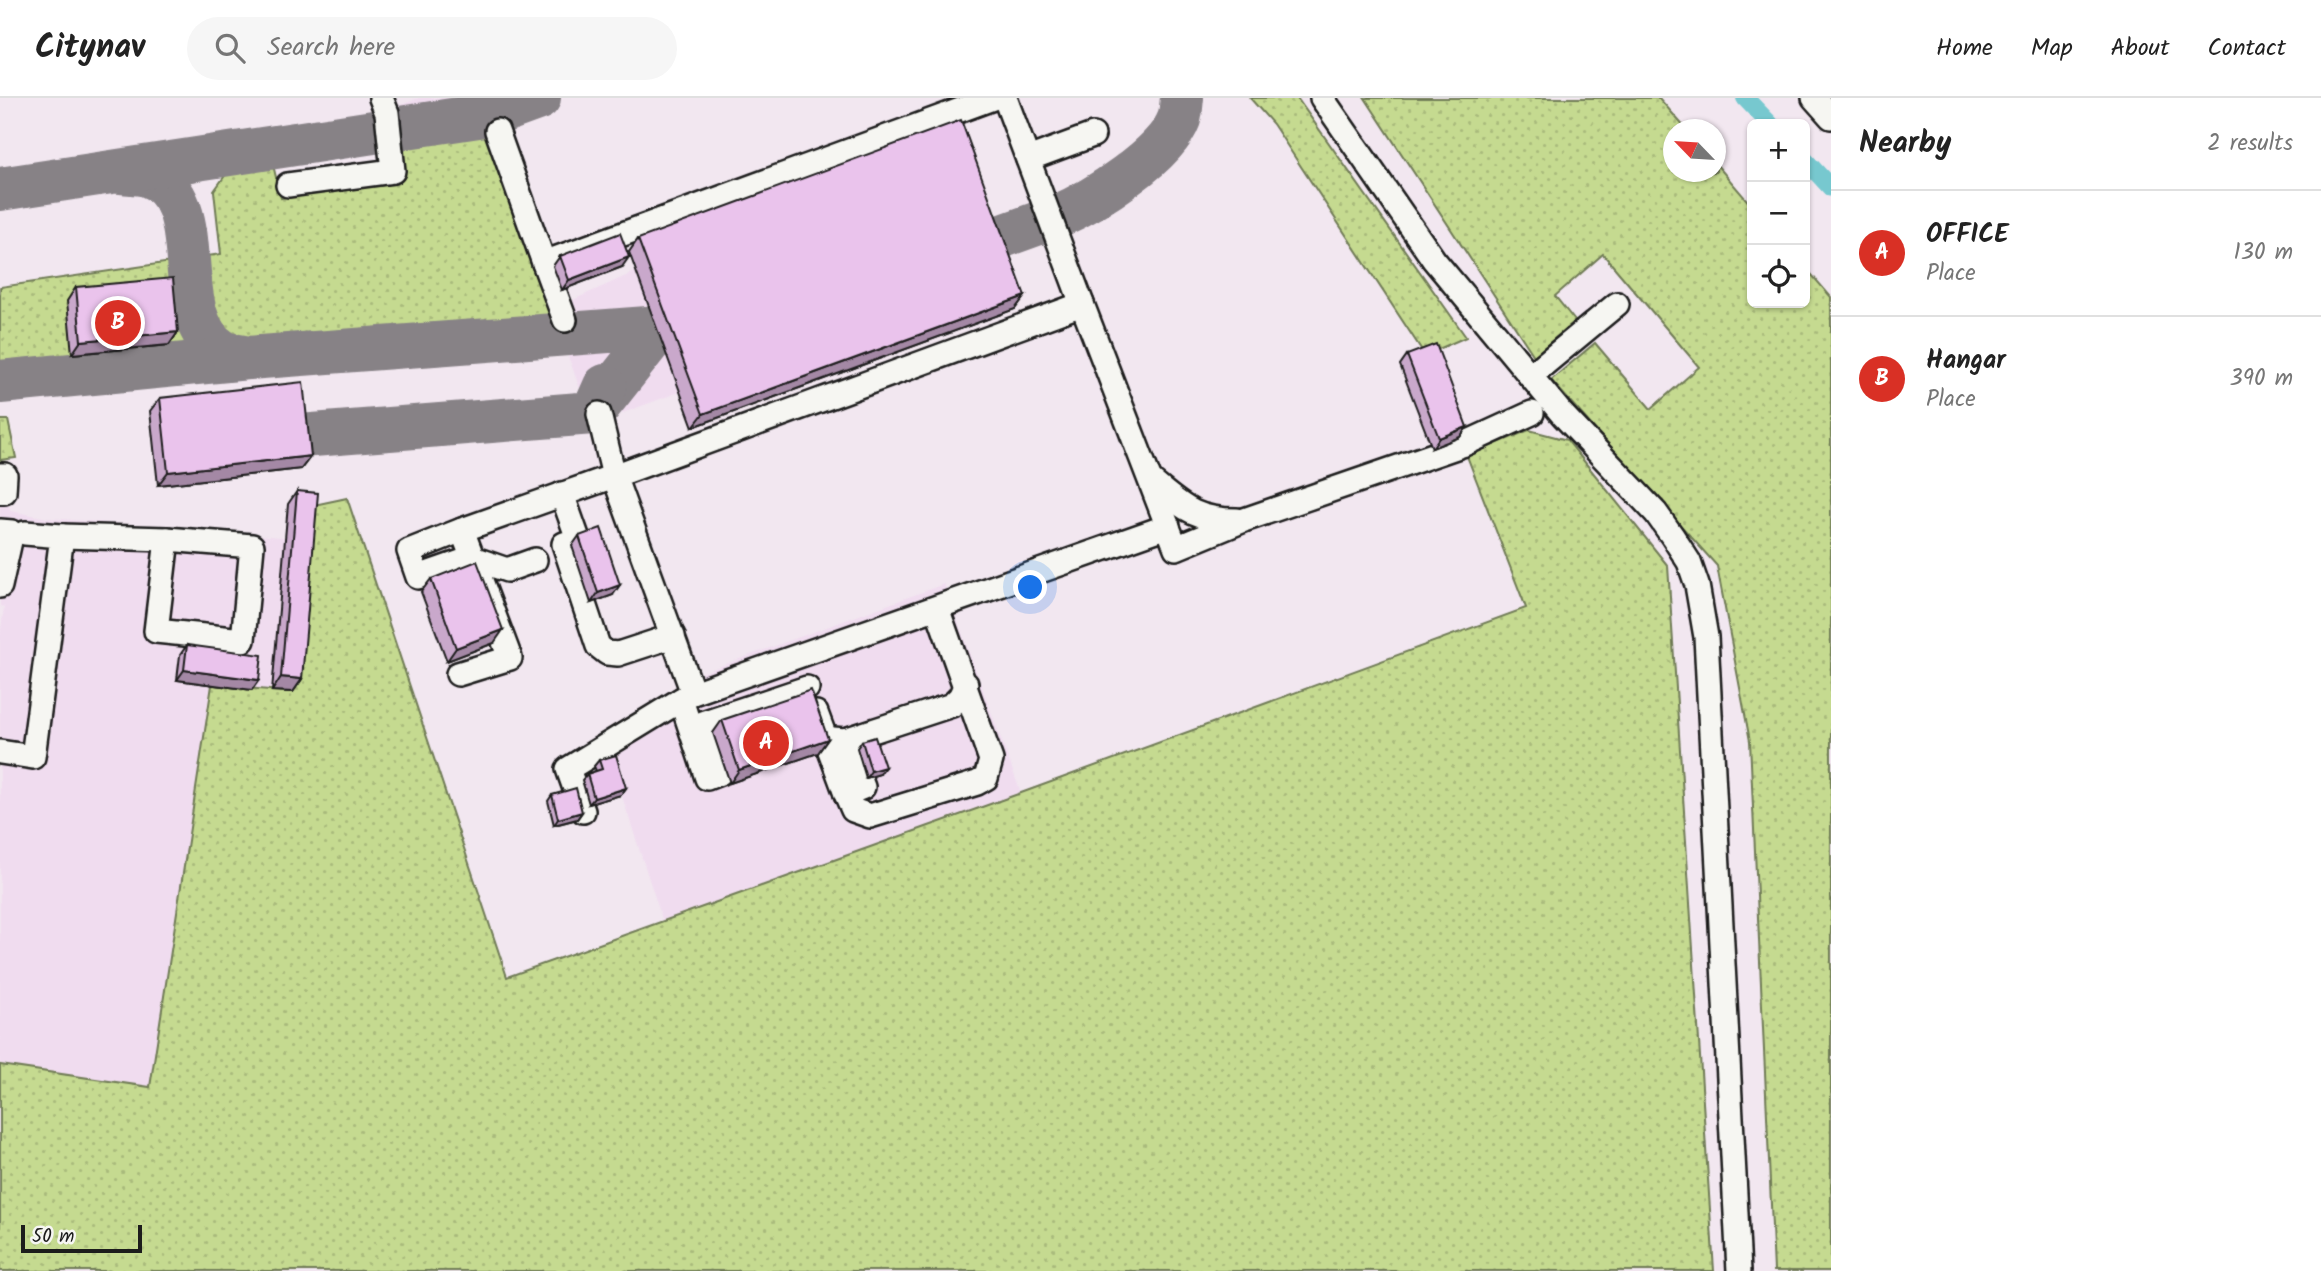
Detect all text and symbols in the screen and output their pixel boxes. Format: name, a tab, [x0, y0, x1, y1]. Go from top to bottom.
search box	[187, 17, 677, 80]
text: Citynav	[35, 22, 145, 75]
text: Search here	[267, 27, 395, 69]
icon: search	[211, 29, 249, 67]
text: Home	[1936, 29, 1993, 68]
text: Map	[2031, 29, 2073, 68]
text: About	[2111, 29, 2169, 68]
text: Contact	[2207, 29, 2286, 68]
north arrow	[1663, 119, 1726, 182]
map controls	[1747, 119, 1810, 308]
button: +	[1747, 119, 1810, 182]
text: Nearby	[1859, 120, 1951, 168]
text: 2 results	[2207, 126, 2293, 162]
button: −	[1747, 182, 1810, 245]
text: OFFICE	[1926, 214, 2009, 256]
text: A	[1875, 235, 1889, 271]
text: 130 m	[2234, 235, 2293, 271]
button: locate	[1747, 245, 1810, 308]
text: Place	[1926, 256, 1976, 292]
pin: B	[95, 297, 141, 349]
text: Hangar	[1926, 340, 2006, 382]
text: B	[1875, 361, 1889, 397]
text: 390 m	[2230, 361, 2293, 397]
text: Place	[1926, 382, 1976, 418]
your location	[1013, 570, 1047, 604]
pin: A	[743, 717, 789, 769]
scale bar	[21, 1222, 142, 1254]
text: 50 m	[32, 1222, 74, 1252]

